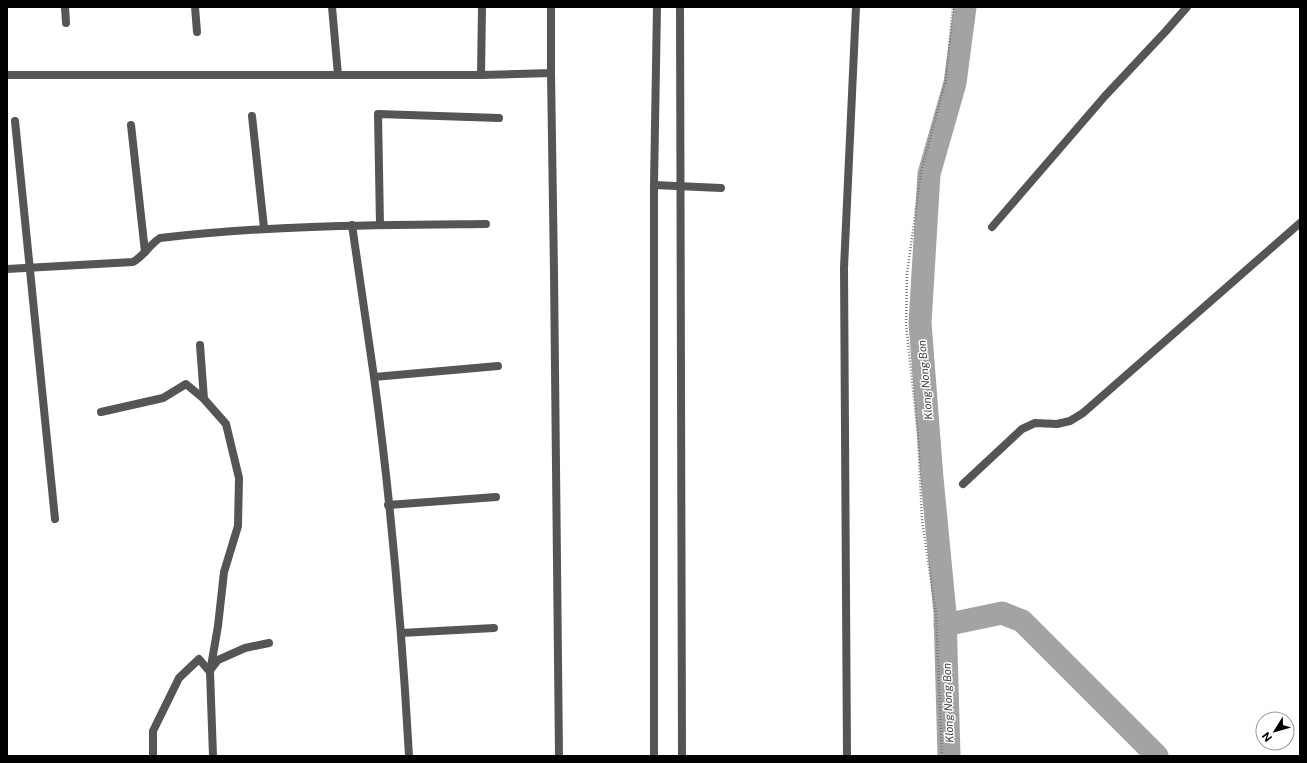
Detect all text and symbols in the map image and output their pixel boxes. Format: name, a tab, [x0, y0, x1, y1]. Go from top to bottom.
water label: Klong Nong Bon	[916, 340, 934, 420]
water label: Klong Nong Bon	[941, 663, 955, 743]
north arrow	[1255, 711, 1295, 751]
text: N	[1260, 730, 1274, 744]

